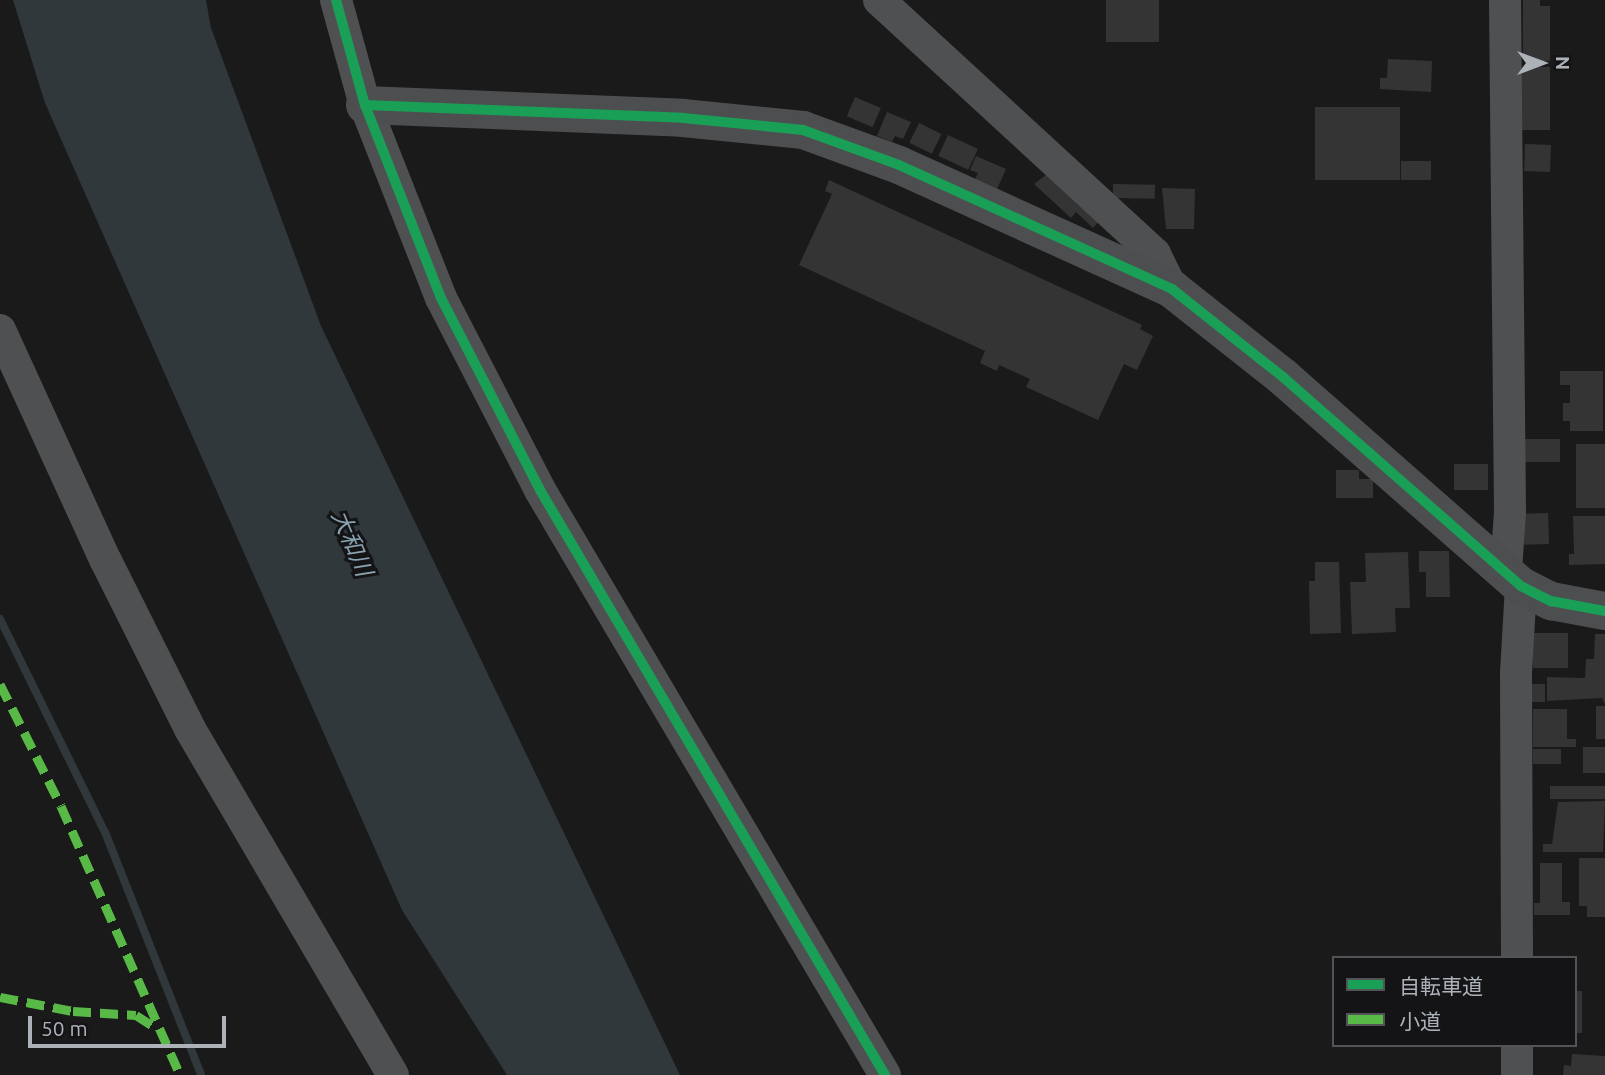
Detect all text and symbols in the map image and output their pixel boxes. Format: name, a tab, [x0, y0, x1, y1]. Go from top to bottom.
north arrow	[1507, 28, 1577, 98]
text: N	[1552, 56, 1574, 70]
water label: 大和川	[326, 506, 378, 580]
legend	[1332, 956, 1577, 1047]
text: 自転車道	[1399, 974, 1483, 998]
scale bar	[32, 1002, 229, 1046]
text: 小道	[1399, 1009, 1441, 1033]
text: 50 m	[41, 1016, 88, 1040]

